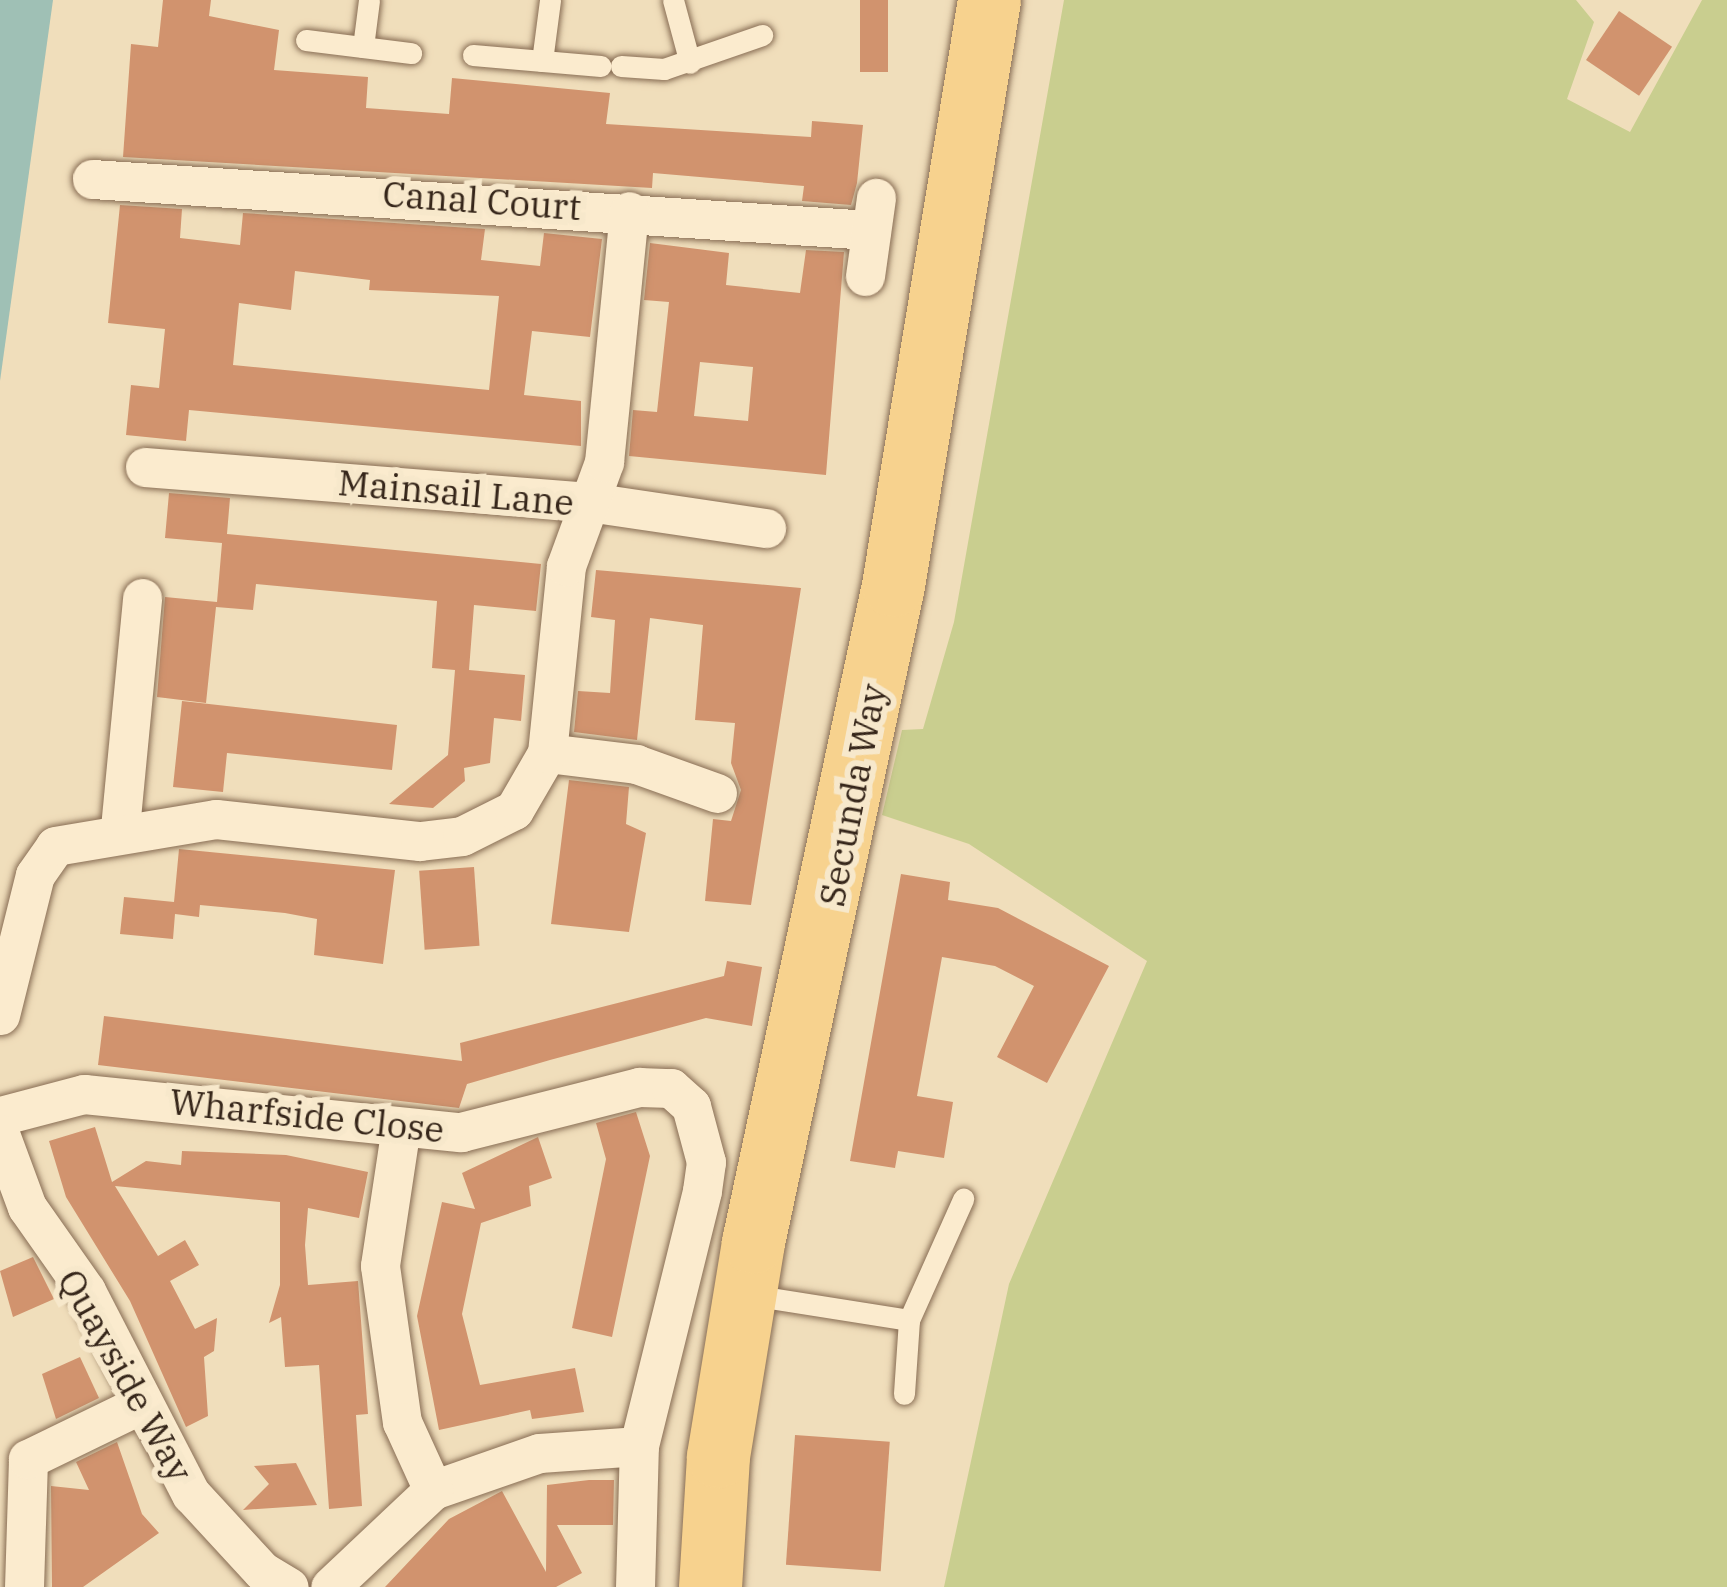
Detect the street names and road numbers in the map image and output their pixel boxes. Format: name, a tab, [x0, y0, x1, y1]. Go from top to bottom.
street label: Canal Court	[381, 172, 583, 228]
street label: Mainsail Lane	[336, 460, 576, 524]
street label: Secunda Way	[809, 680, 895, 910]
street label: Wharfside Close	[168, 1079, 446, 1151]
street label: Quayside Way	[50, 1261, 202, 1489]

